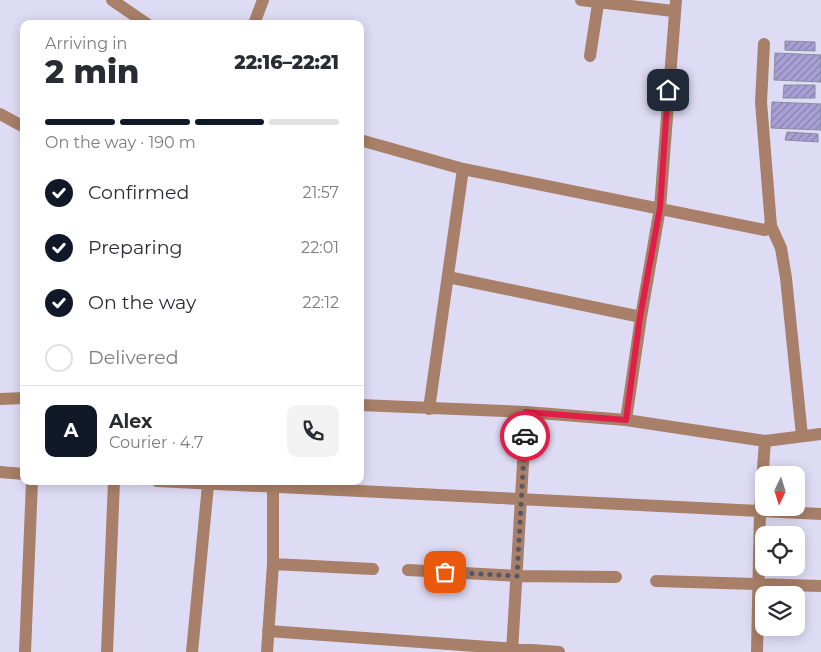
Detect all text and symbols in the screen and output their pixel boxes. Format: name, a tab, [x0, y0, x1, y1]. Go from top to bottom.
text: Arriving in	[45, 34, 127, 53]
text: 22:16–22:21	[234, 51, 339, 74]
text: 2 min	[45, 52, 139, 91]
pin	[647, 69, 689, 111]
icon: home	[654, 76, 682, 104]
text: On the way · 190 m	[45, 133, 196, 152]
icon: check	[45, 179, 73, 207]
text: Confirmed	[88, 181, 189, 204]
text: 21:57	[302, 183, 339, 202]
icon: check	[45, 234, 73, 262]
text: Preparing	[88, 236, 183, 259]
text: 22:01	[301, 238, 339, 257]
icon: check	[45, 289, 73, 317]
text: On the way	[88, 291, 196, 314]
text: 22:12	[303, 293, 339, 312]
text: Delivered	[88, 346, 179, 369]
button: phone	[287, 405, 339, 457]
text: Alex	[109, 410, 152, 433]
courier	[500, 411, 550, 461]
text: A	[64, 419, 78, 442]
icon: car	[511, 422, 539, 450]
text: Courier · 4.7	[109, 433, 203, 452]
north arrow	[755, 466, 805, 516]
map controls	[755, 466, 805, 636]
button: locate	[755, 526, 805, 576]
pin	[424, 551, 466, 593]
icon: bag	[431, 558, 459, 586]
button: layers	[755, 586, 805, 636]

